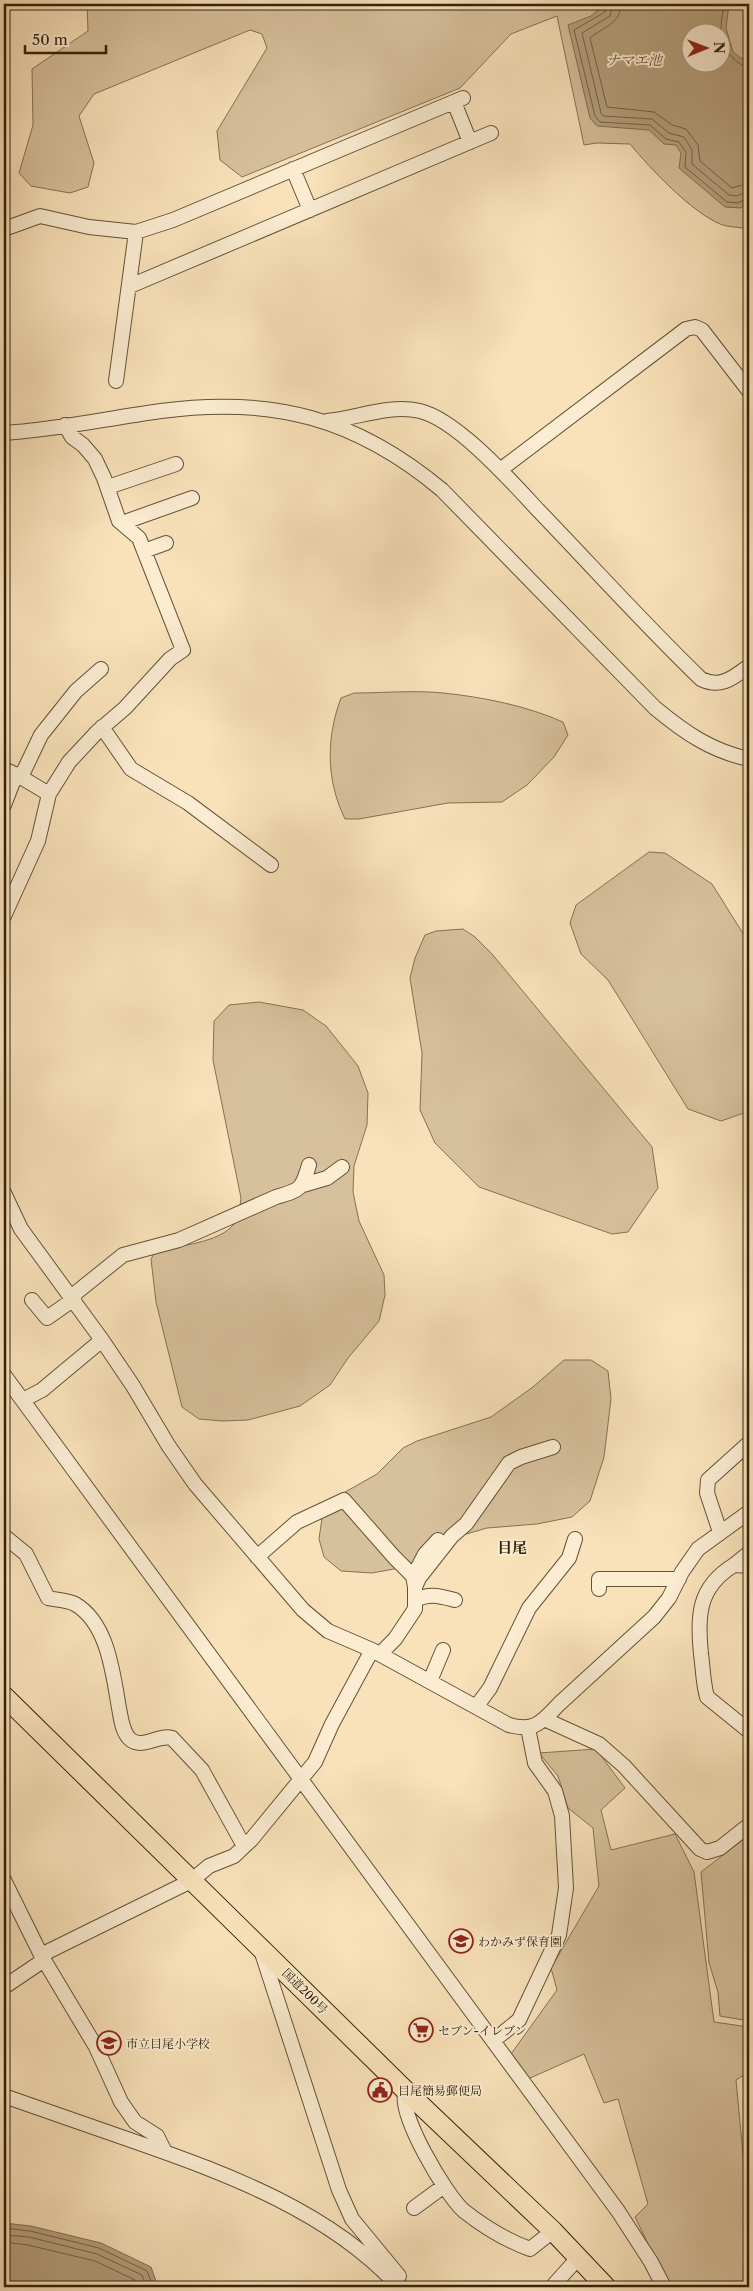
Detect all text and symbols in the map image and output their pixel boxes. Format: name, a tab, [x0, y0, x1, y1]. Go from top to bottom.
scale bar	[25, 22, 106, 54]
north arrow	[680, 22, 730, 72]
text: 50 m	[32, 30, 68, 49]
text: N	[710, 42, 728, 54]
water label: ナマエ池	[606, 51, 664, 69]
district label: 目尾	[497, 1538, 527, 1557]
school or university icon: わかみず保育園	[448, 1928, 474, 1954]
place label: わかみず保育園	[478, 1934, 562, 1949]
street label: 国道200号	[279, 1965, 331, 2017]
supermarket icon: セブン-イレブン	[408, 2017, 434, 2043]
place label: セブン-イレブン	[438, 2023, 527, 2038]
school or university icon: 市立目尾小学校	[96, 2030, 122, 2056]
place label: 市立目尾小学校	[126, 2036, 210, 2051]
public building icon: 目尾簡易郵便局	[367, 2077, 393, 2103]
place label: 目尾簡易郵便局	[398, 2083, 482, 2098]

